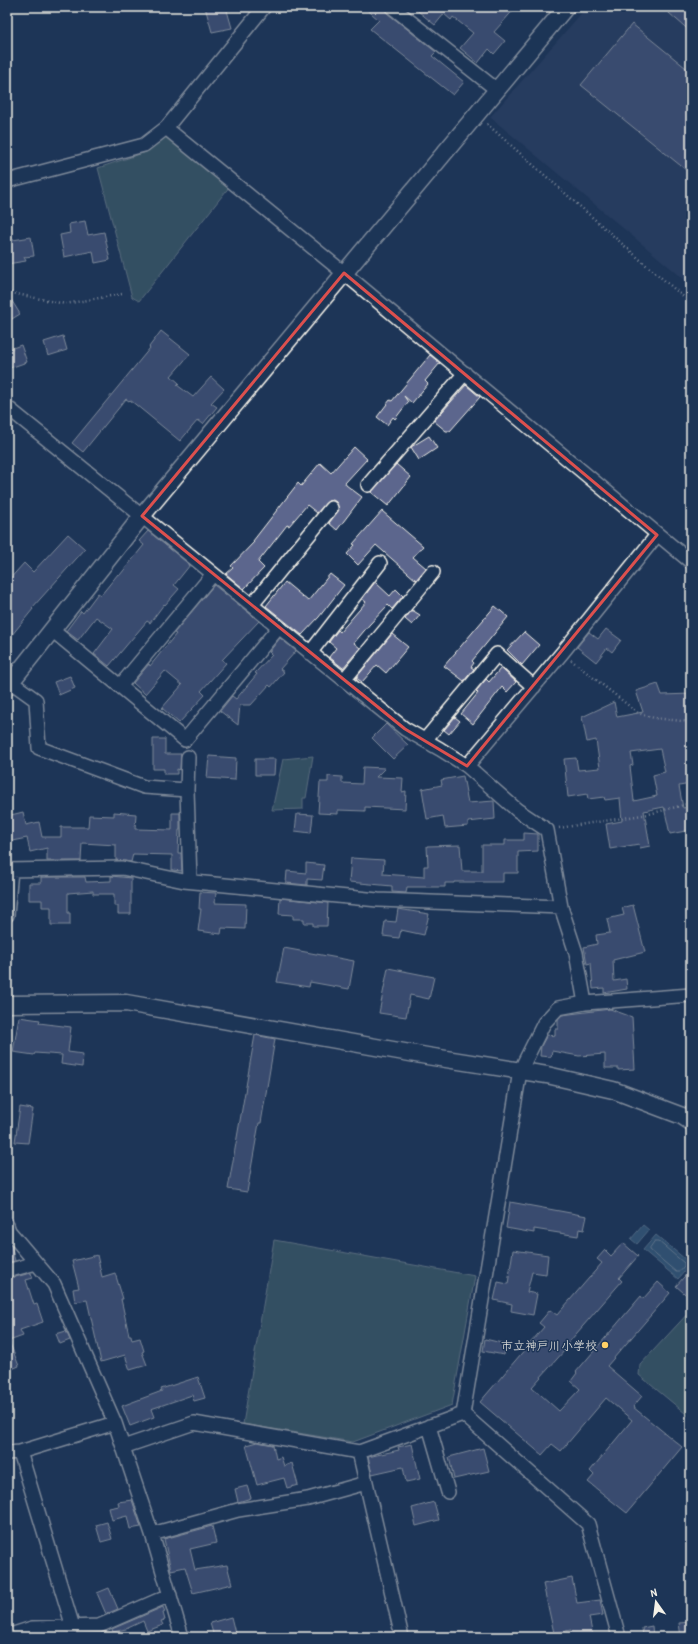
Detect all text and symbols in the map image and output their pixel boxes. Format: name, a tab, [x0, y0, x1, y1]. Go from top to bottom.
place label: 市立神戸川小学校	[501, 1337, 597, 1354]
marker: 市立神戸川小学校	[600, 1340, 610, 1350]
north arrow	[636, 1582, 676, 1622]
text: N	[649, 1585, 658, 1600]

